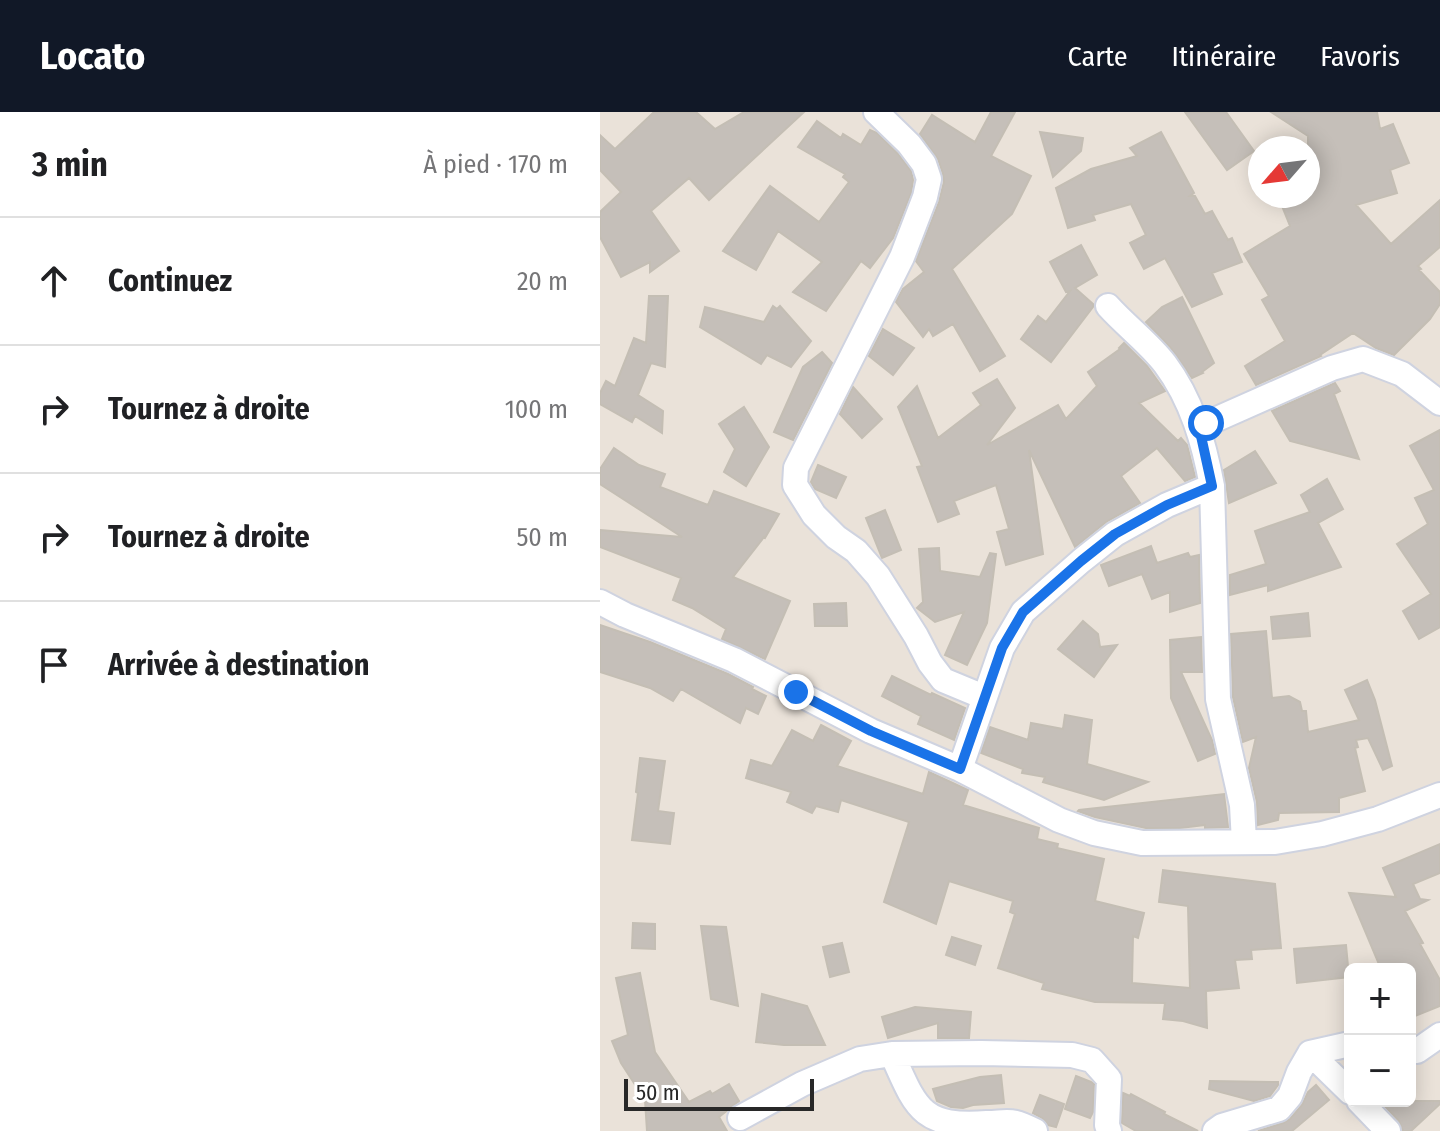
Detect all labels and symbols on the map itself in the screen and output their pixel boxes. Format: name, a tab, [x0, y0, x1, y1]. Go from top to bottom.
north arrow	[1248, 136, 1320, 208]
route start	[1188, 405, 1224, 441]
route end	[778, 674, 814, 710]
scale bar	[624, 1075, 814, 1111]

